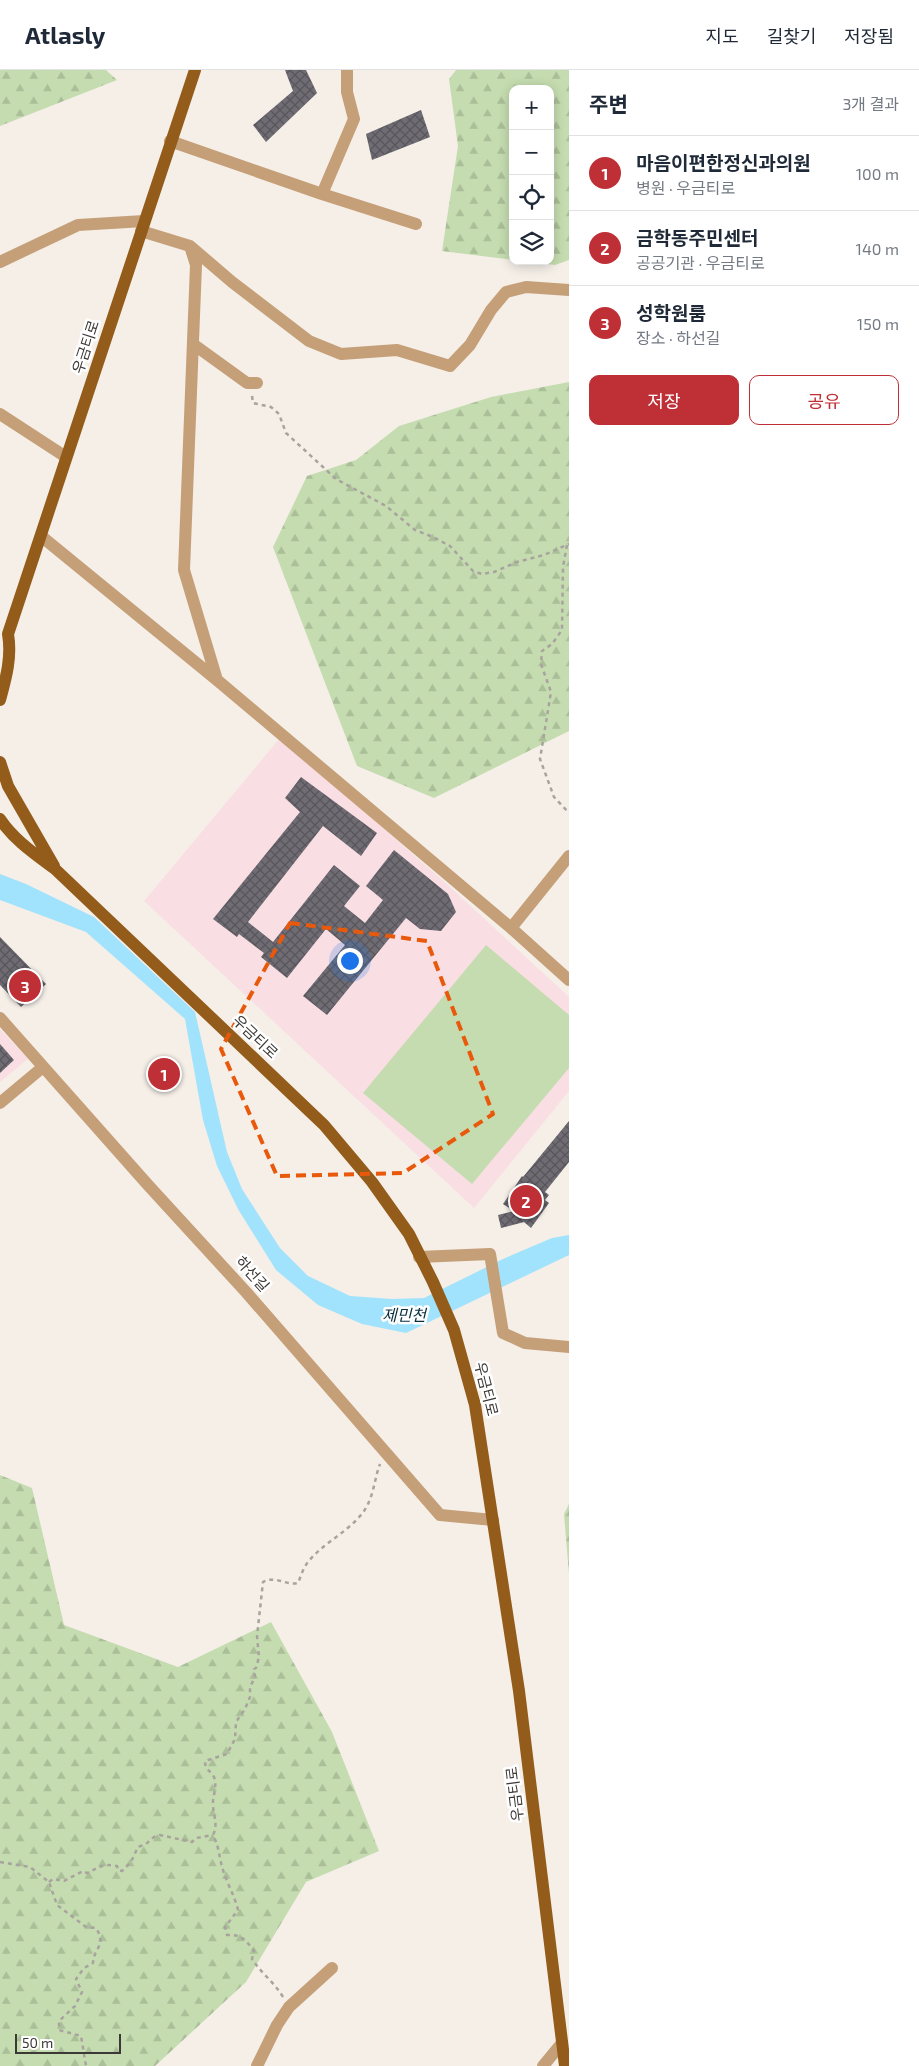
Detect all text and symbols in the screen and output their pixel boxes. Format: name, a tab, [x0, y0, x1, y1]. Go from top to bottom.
text: Atlasly	[25, 20, 105, 49]
text: 지도	[706, 25, 739, 47]
text: 길찾기	[767, 25, 816, 47]
text: 저장됨	[844, 25, 894, 47]
map controls	[509, 85, 554, 265]
button: +	[509, 85, 554, 130]
text: 주변	[589, 91, 628, 116]
text: 3개 결과	[842, 94, 899, 113]
button: −	[509, 130, 554, 175]
text: 마음이편한정신과의원	[636, 151, 811, 174]
text: 1	[602, 164, 608, 183]
text: 100 m	[856, 164, 899, 183]
button: locate	[509, 175, 554, 220]
text: 병원 · 우금티로	[636, 178, 735, 197]
button: layers	[509, 220, 554, 265]
text: 금학동주민센터	[636, 226, 758, 249]
text: 2	[600, 239, 610, 258]
text: 140 m	[856, 239, 899, 258]
text: 공공기관 · 우금티로	[636, 253, 765, 272]
text: 성학원룸	[636, 301, 706, 324]
text: 3	[600, 314, 610, 333]
text: 150 m	[857, 314, 899, 333]
street label: 우금티로	[68, 318, 102, 376]
text: 장소 · 하선길	[636, 328, 721, 347]
button: 저장	[589, 375, 739, 425]
button: 공유	[749, 375, 899, 425]
your location	[337, 948, 363, 974]
pin: 3	[9, 967, 41, 1005]
street label: 우금티로	[229, 1011, 282, 1062]
pin: 1	[148, 1055, 180, 1093]
pin: 2	[510, 1182, 542, 1220]
street label: 하선길	[232, 1252, 273, 1295]
water label: 제민천	[382, 1305, 428, 1324]
street label: 우금티로	[472, 1360, 502, 1418]
street label: 우금티로	[502, 1766, 526, 1823]
scale bar	[15, 2031, 121, 2054]
text: 50 m	[22, 2034, 53, 2051]

